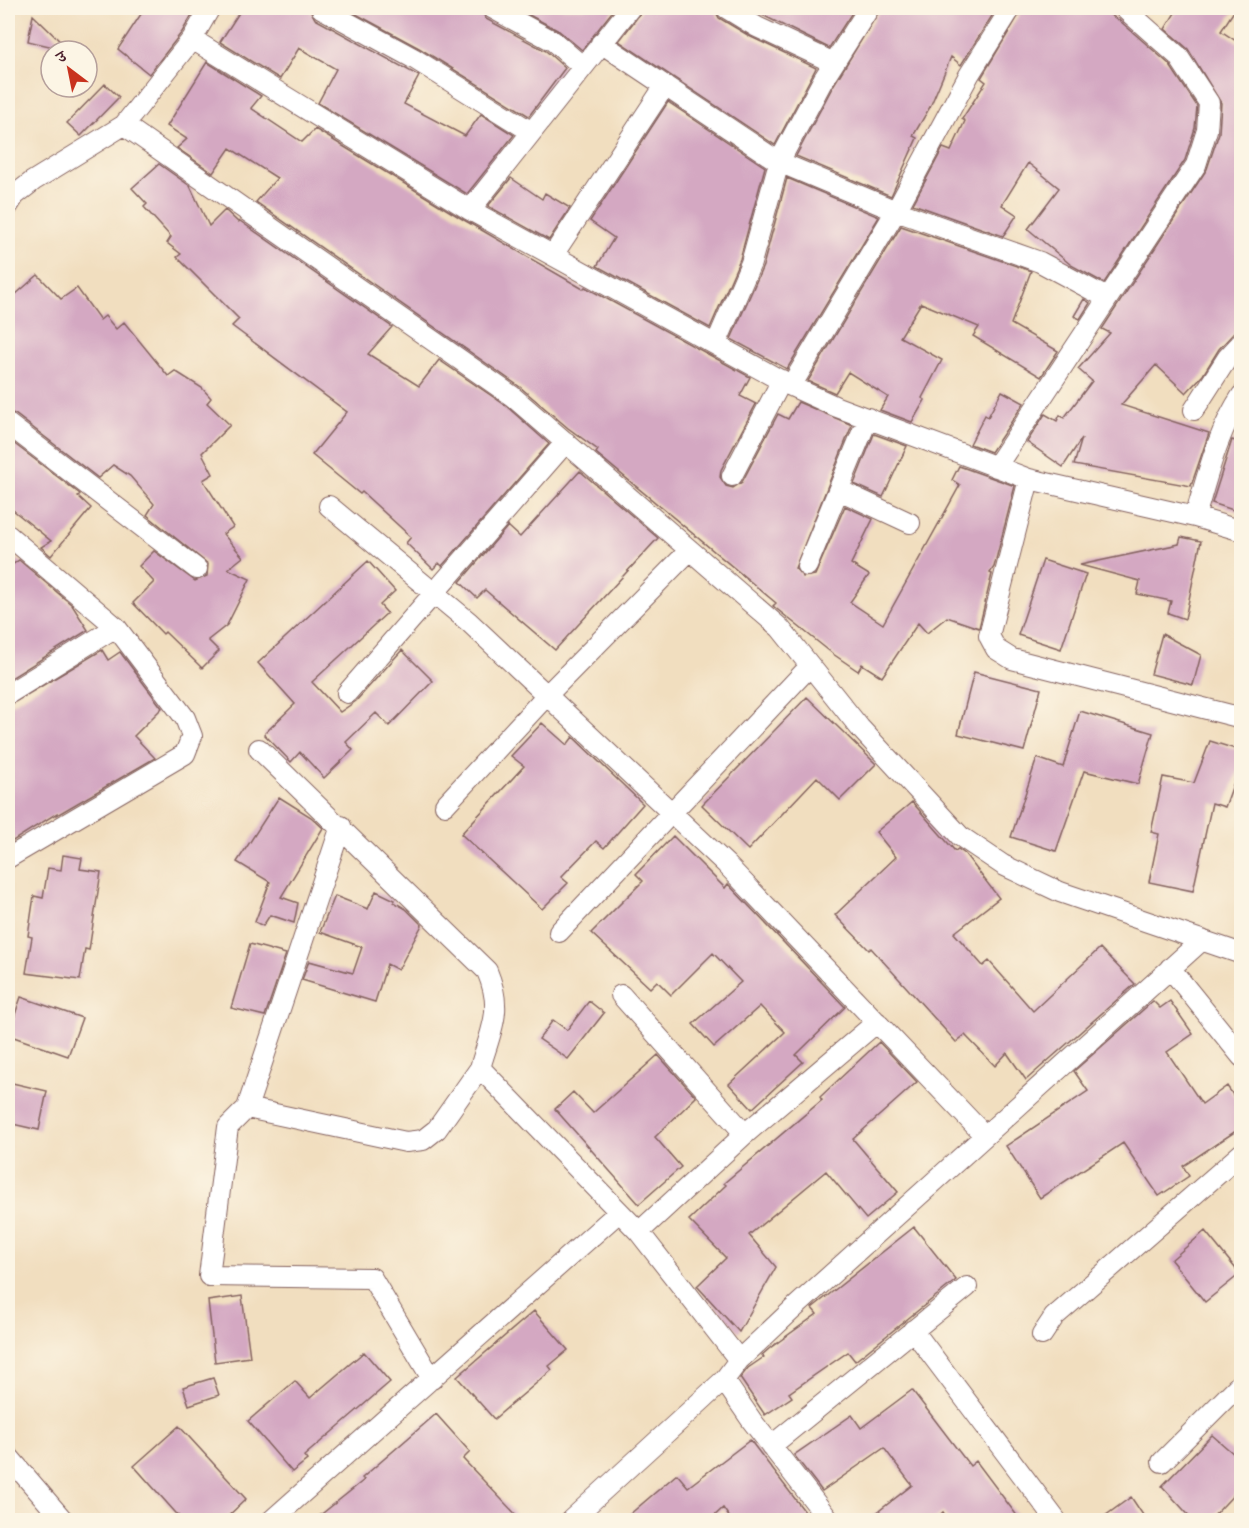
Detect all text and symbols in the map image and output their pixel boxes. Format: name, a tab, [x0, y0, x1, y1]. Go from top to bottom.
north arrow	[39, 39, 99, 99]
text: उ	[52, 46, 73, 70]

